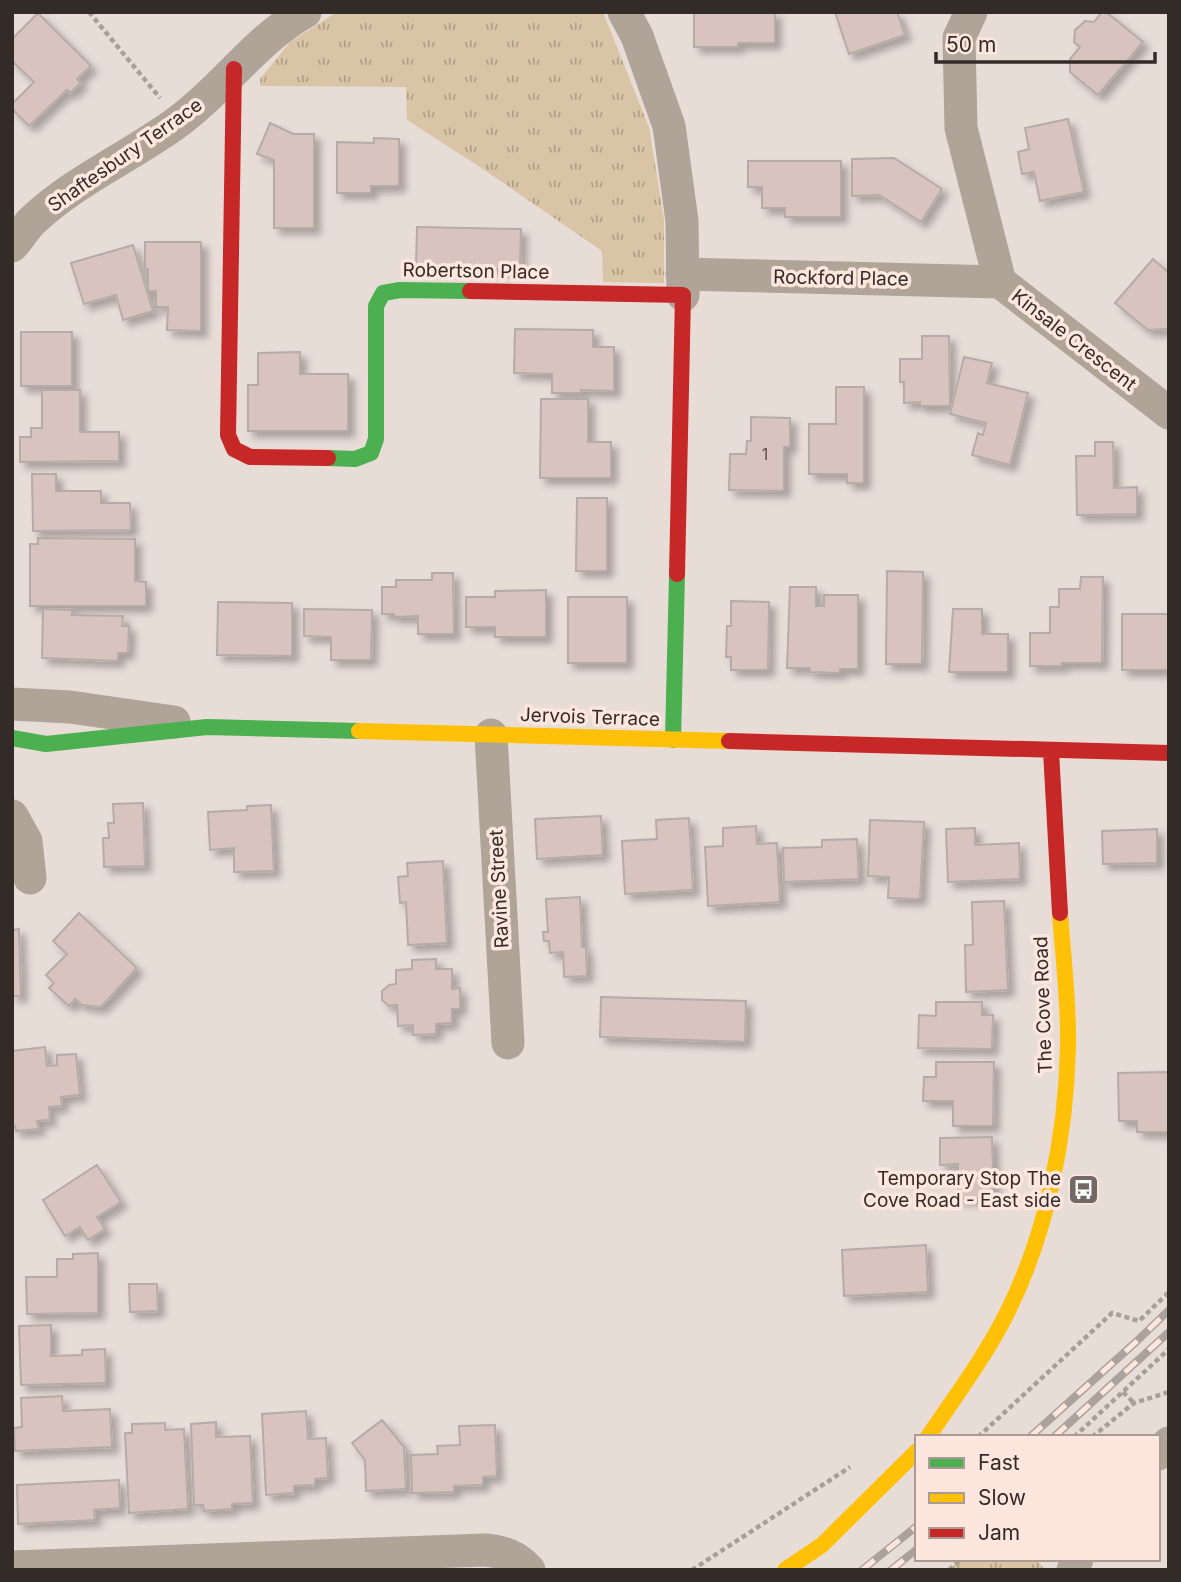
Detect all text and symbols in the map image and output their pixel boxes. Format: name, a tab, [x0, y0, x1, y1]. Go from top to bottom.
scale bar	[936, 21, 1155, 65]
text: 50 m	[946, 32, 996, 57]
street label: Shaftesbury Terrace	[43, 93, 207, 217]
street label: Robertson Place	[402, 258, 550, 284]
street label: Rockford Place	[773, 265, 909, 291]
street label: Kinsale Crescent	[1007, 284, 1141, 396]
house number: 1	[762, 444, 768, 464]
street label: Jervois Terrace	[520, 703, 660, 731]
street label: Ravine Street	[484, 829, 514, 949]
street label: The Cove Road	[1029, 936, 1057, 1074]
place label: Temporary Stop The Cove Road - East side	[863, 1167, 1061, 1212]
bus stop icon: Temporary Stop The Cove Road - East side	[1067, 1172, 1101, 1206]
legend	[915, 1435, 1160, 1561]
text: Fast	[978, 1450, 1020, 1475]
text: Slow	[978, 1485, 1026, 1510]
text: Jam	[978, 1520, 1020, 1545]

